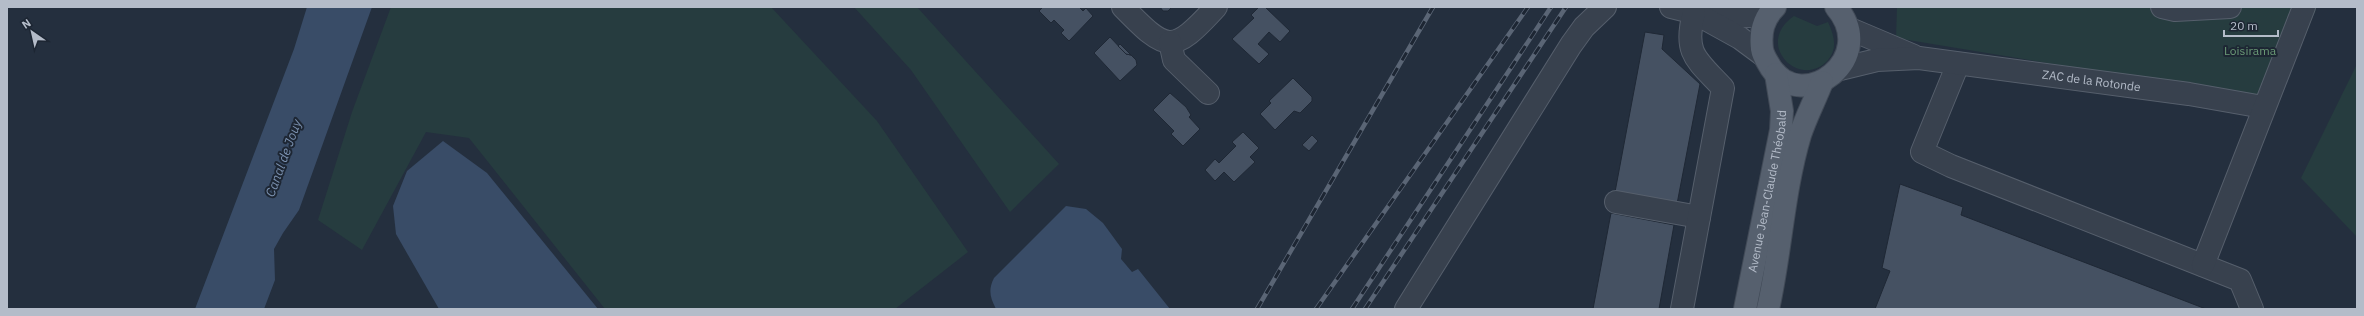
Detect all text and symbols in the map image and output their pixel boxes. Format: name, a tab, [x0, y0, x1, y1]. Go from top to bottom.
north arrow	[12, 12, 52, 52]
scale bar	[2224, 12, 2278, 38]
text: N	[19, 16, 34, 32]
text: 20 m	[2230, 18, 2258, 33]
park label: Loisirama	[2224, 43, 2277, 58]
street label: ZAC de la Rotonde	[2041, 66, 2142, 95]
street label: Avenue Jean-Claude Théobald	[1745, 110, 1789, 274]
water label: Canal de Jouy	[262, 116, 306, 199]

